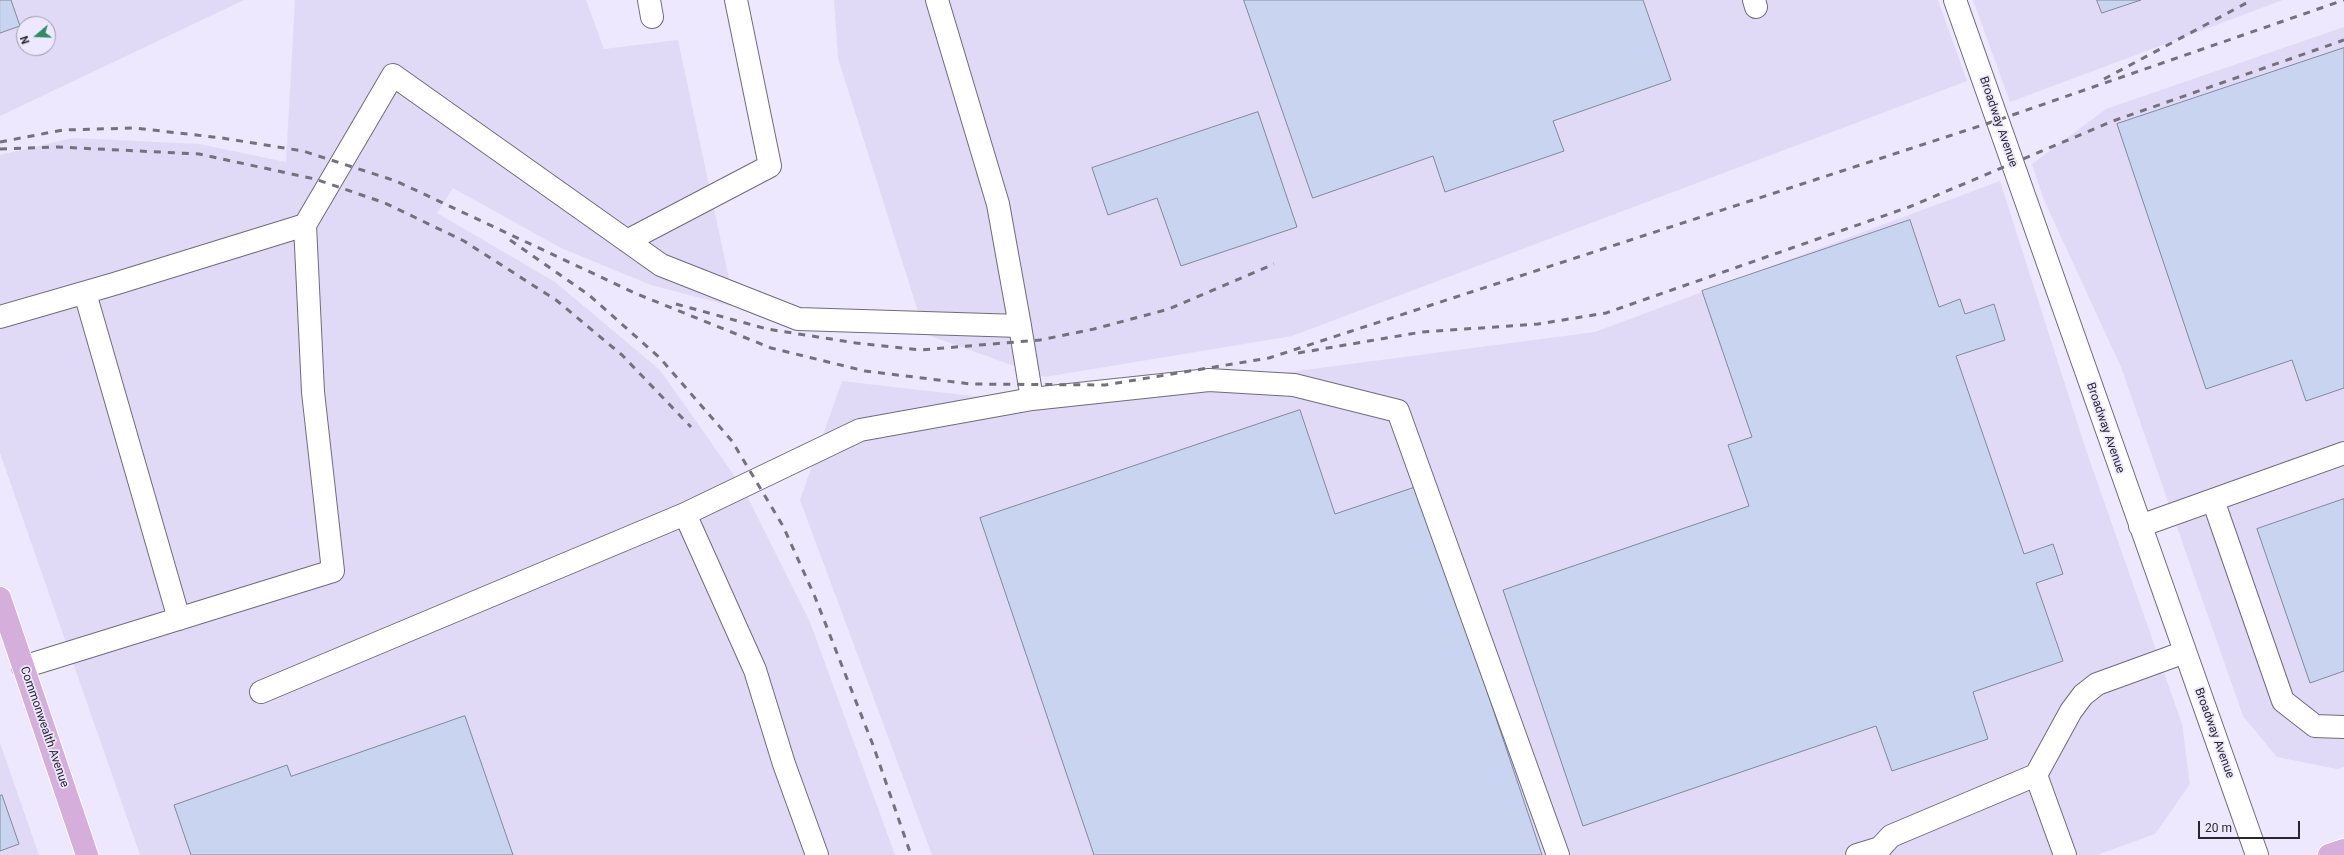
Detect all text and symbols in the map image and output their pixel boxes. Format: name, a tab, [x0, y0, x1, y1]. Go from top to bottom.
north arrow	[16, 16, 56, 56]
text: N	[18, 34, 33, 46]
street label: Broadway Avenue	[1976, 75, 2020, 169]
street label: Broadway Avenue	[2083, 381, 2127, 475]
street label: Commonwealth Avenue	[17, 665, 71, 789]
street label: Broadway Avenue	[2191, 686, 2237, 780]
scale bar	[2200, 813, 2302, 839]
text: 20 m	[2205, 821, 2232, 835]

